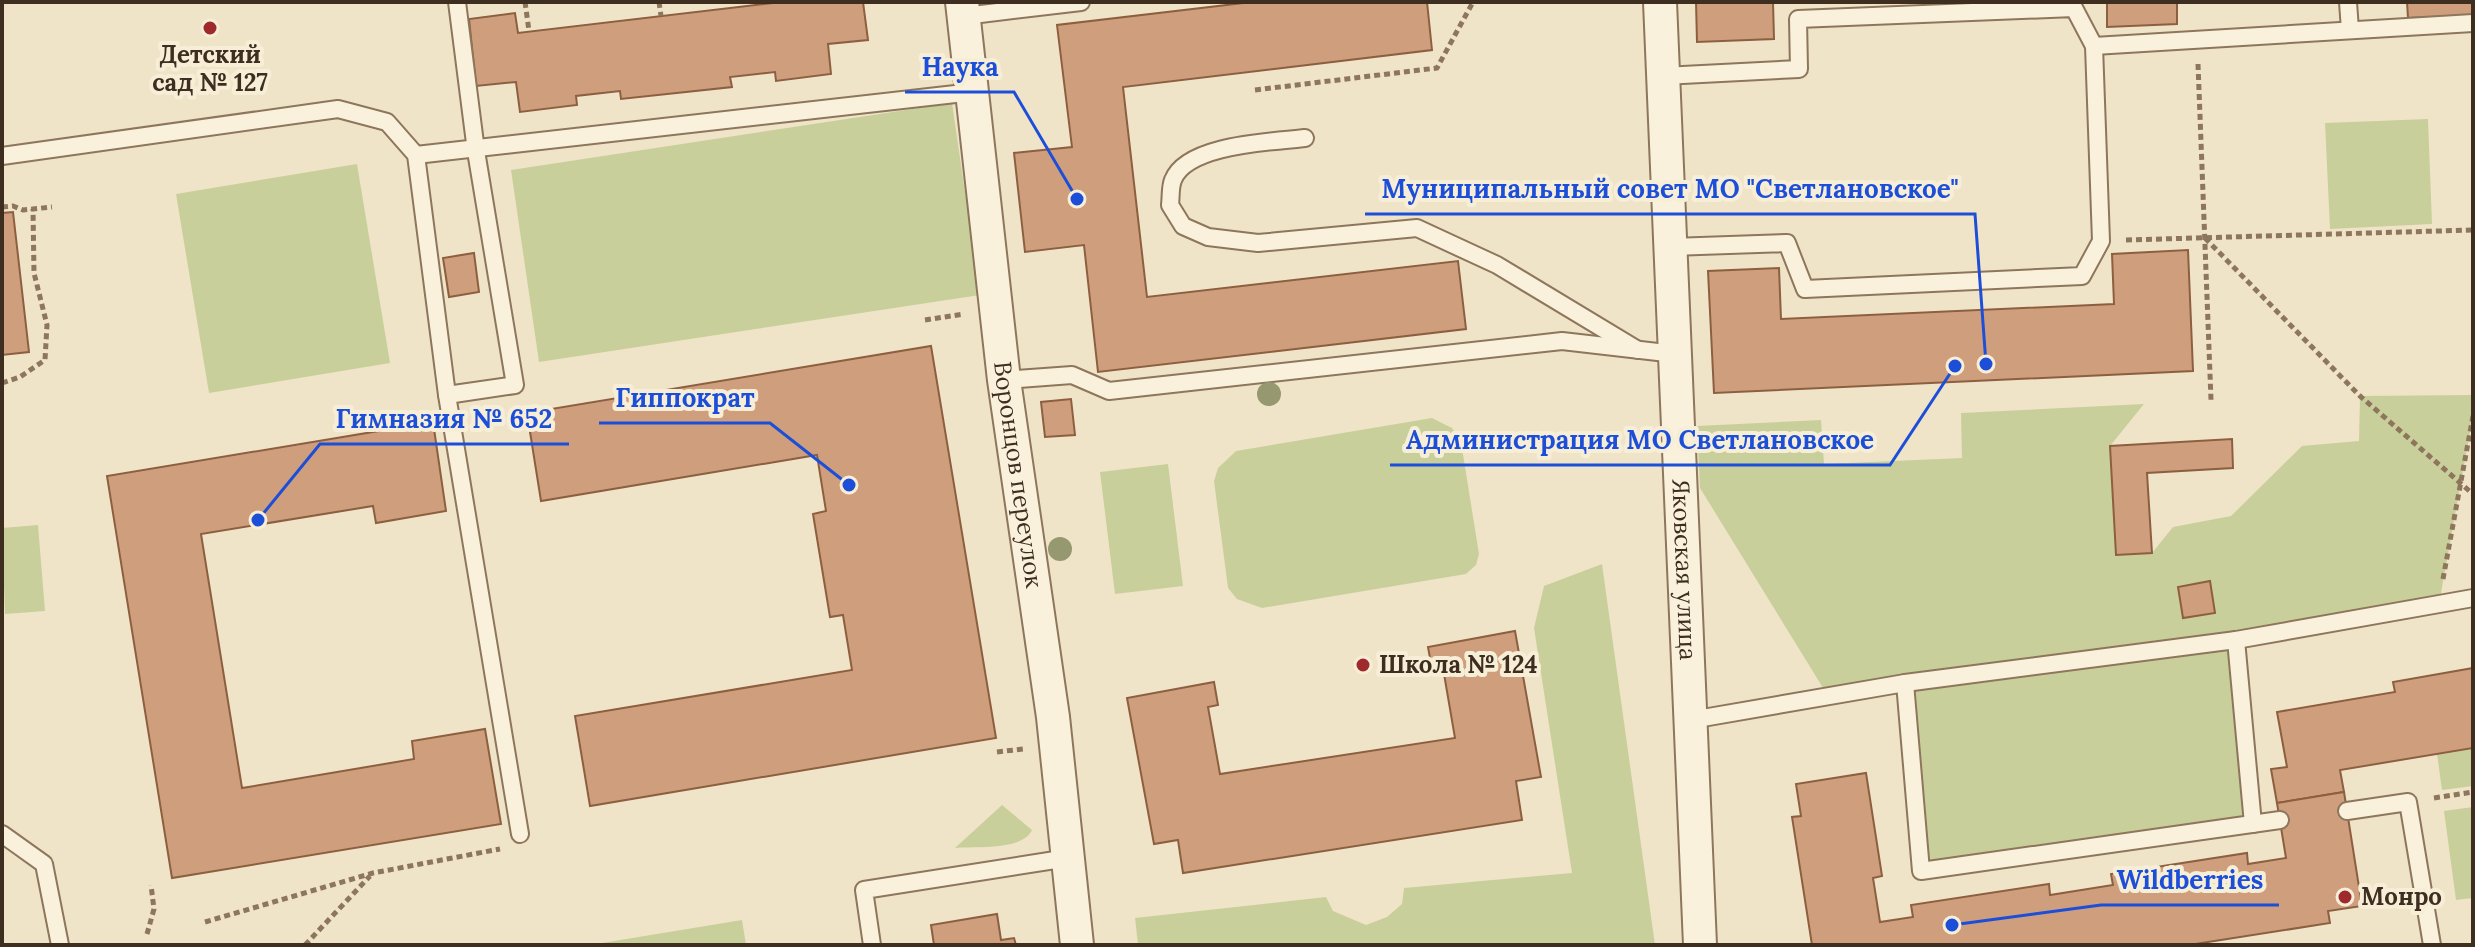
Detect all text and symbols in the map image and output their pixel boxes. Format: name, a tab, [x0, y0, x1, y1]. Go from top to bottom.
marker: Детский сад № 127	[201, 19, 219, 37]
place label: Детский сад № 127	[152, 39, 268, 98]
callout: Наука	[905, 42, 1014, 92]
text: Наука	[921, 50, 999, 83]
callout: Муниципальный совет МО "Светлановское"	[1365, 164, 1975, 214]
text: Муниципальный совет МО "Светлановское"	[1381, 172, 1959, 205]
street label: Воронцов переулок	[987, 360, 1050, 590]
callout: Гиппократ	[599, 373, 770, 423]
text: Гиппократ	[615, 381, 755, 414]
callout: Гимназия № 652	[320, 394, 569, 444]
text: Гимназия № 652	[336, 402, 552, 435]
callout: Администрация МО Светлановское	[1390, 415, 1890, 465]
text: Администрация МО Светлановское	[1406, 423, 1874, 456]
street label: Яковская улица	[1665, 478, 1704, 661]
place label: Школа № 124	[1379, 649, 1538, 680]
marker: Школа № 124	[1354, 656, 1372, 674]
callout: Wildberries	[2101, 855, 2279, 905]
text: Wildberries	[2117, 863, 2263, 896]
place label: Монро	[2361, 881, 2442, 912]
marker: Монро	[2336, 888, 2354, 906]

